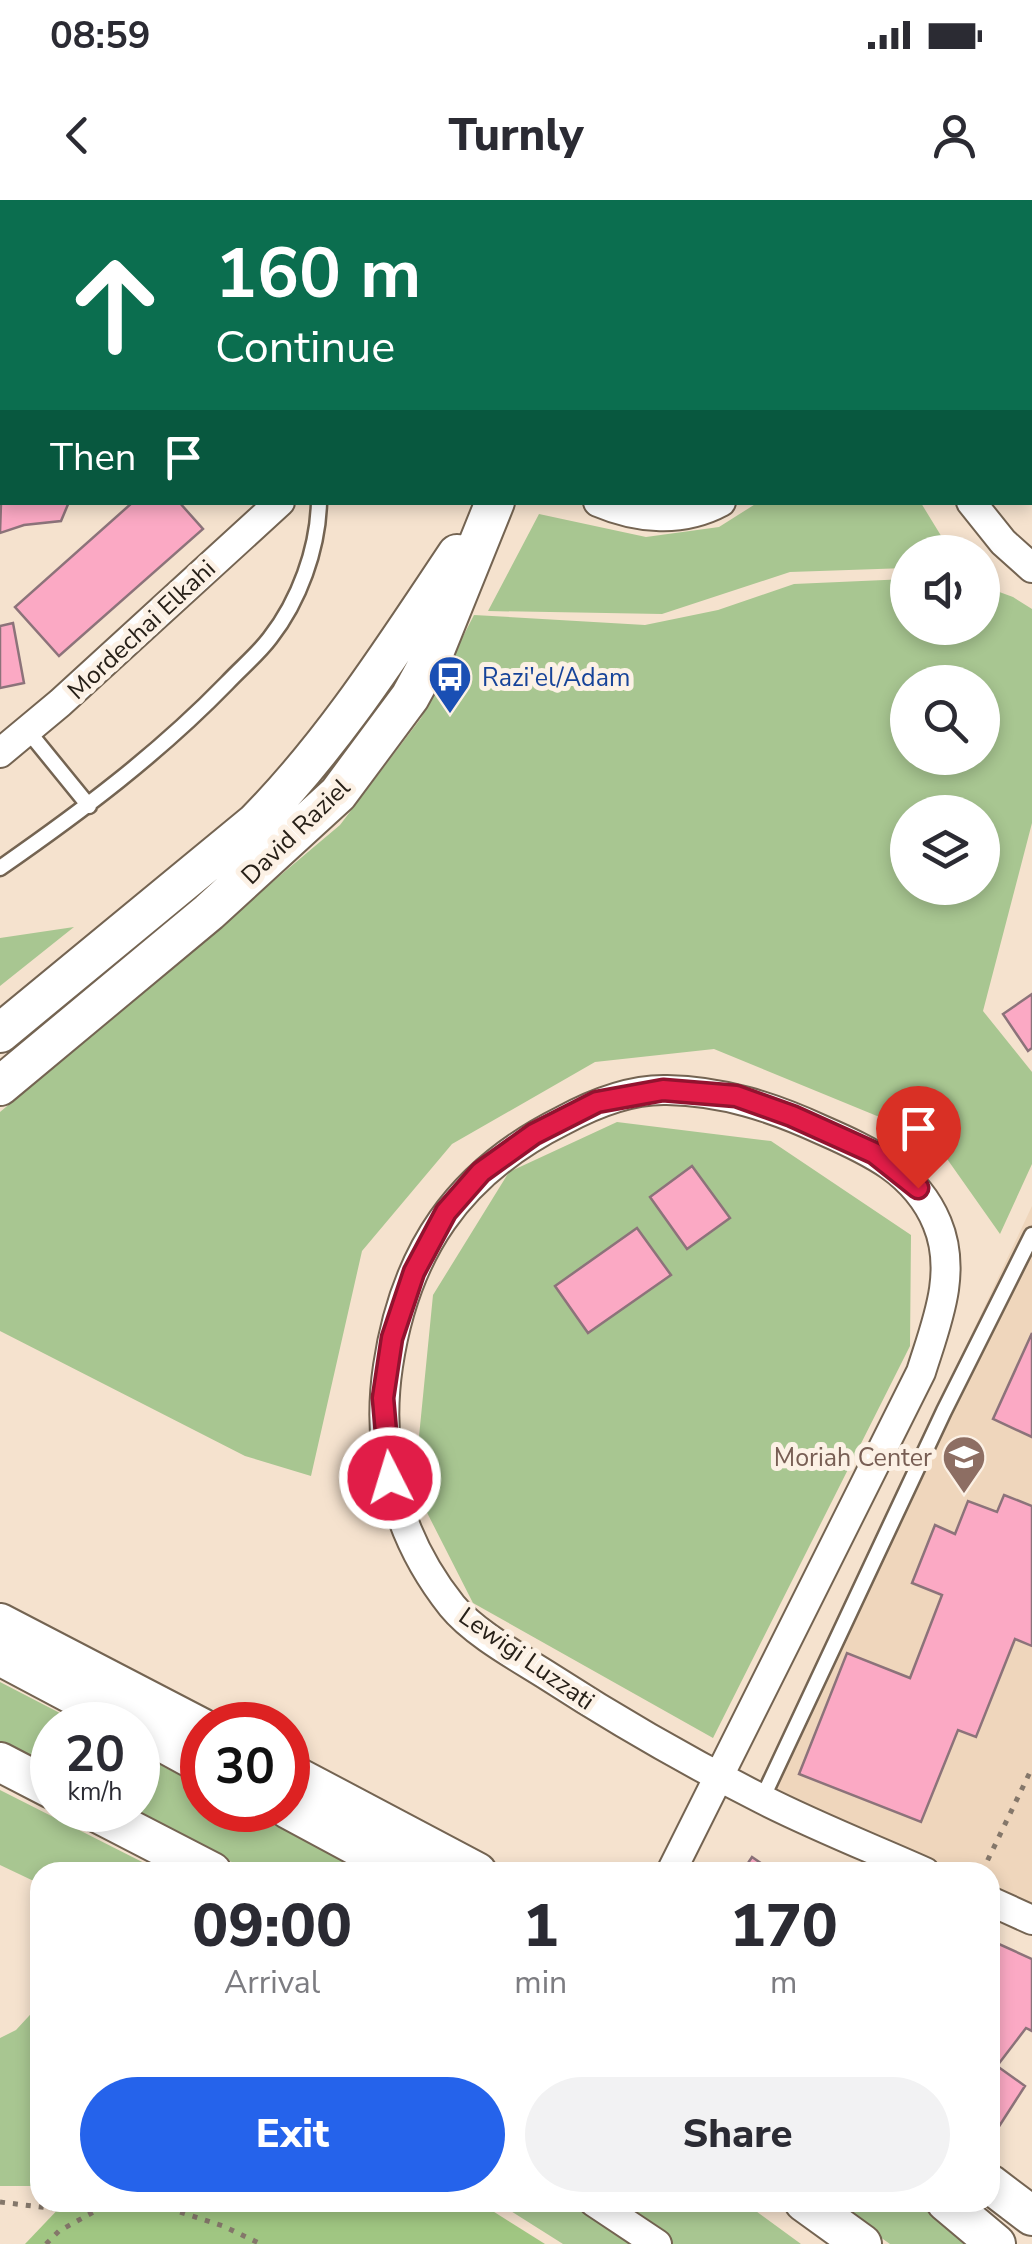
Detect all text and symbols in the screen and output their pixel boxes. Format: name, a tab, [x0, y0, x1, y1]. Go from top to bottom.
text: 08:59	[50, 10, 151, 61]
text: Turnly	[448, 105, 584, 166]
icon: back	[50, 108, 105, 163]
icon: person	[927, 108, 982, 163]
text: 160 m	[215, 226, 421, 322]
icon: ahead	[50, 240, 180, 370]
text: Continue	[215, 317, 395, 378]
icon: arrive	[156, 430, 211, 485]
text: Then	[50, 432, 136, 483]
map controls	[890, 535, 1000, 905]
button: sound	[890, 535, 1000, 645]
street label: Mordechai Elkahi	[60, 552, 223, 707]
bus stop icon: Razi'el/Adam	[427, 654, 473, 715]
place label: Razi'el/Adam	[482, 661, 630, 695]
button: search	[890, 665, 1000, 775]
street label: David Raziel	[234, 771, 358, 892]
button: layers	[890, 795, 1000, 905]
pin	[876, 1086, 961, 1189]
icon: arrive	[891, 1101, 946, 1156]
position arrow	[338, 1426, 442, 1530]
school or university icon: Moriah Center	[941, 1434, 987, 1495]
place label: Moriah Center	[774, 1441, 932, 1475]
street label: Lewigi Luzzati	[452, 1599, 601, 1718]
speed limit sign: 30	[180, 1702, 310, 1832]
text: 20	[65, 1720, 125, 1789]
text: km/h	[67, 1775, 123, 1809]
text: 09:00	[192, 1885, 352, 1967]
text: 1	[523, 1885, 559, 1967]
text: 170	[730, 1885, 838, 1967]
text: Arrival	[224, 1961, 320, 2004]
text: min	[514, 1961, 567, 2004]
text: m	[770, 1961, 797, 2004]
button: Exit	[80, 2077, 505, 2192]
button: Share	[525, 2077, 950, 2192]

